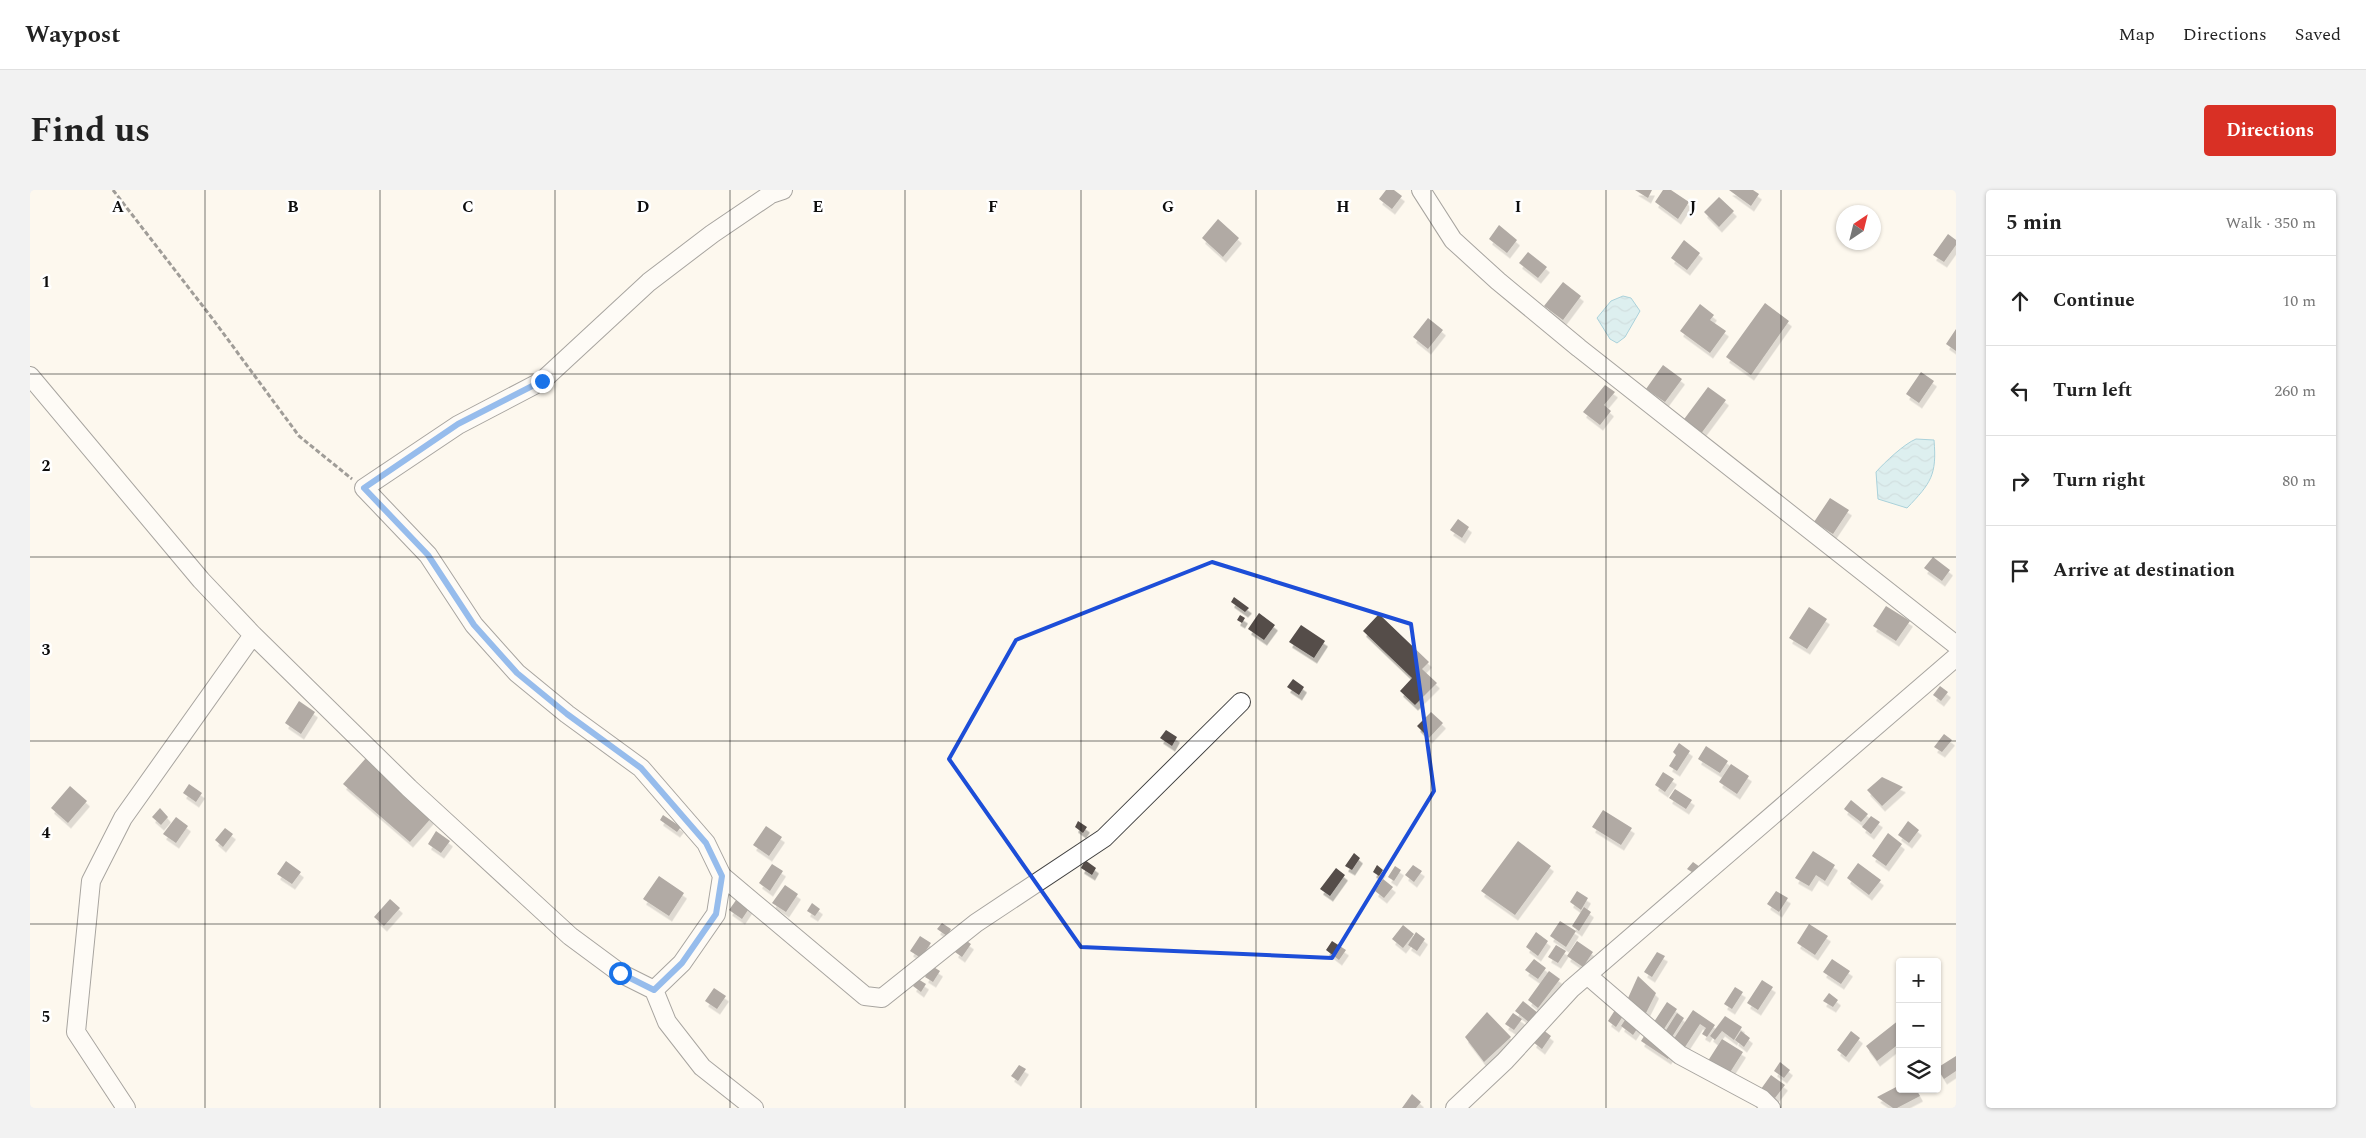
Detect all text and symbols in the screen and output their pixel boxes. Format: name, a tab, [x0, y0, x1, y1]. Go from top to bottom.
text: Waypost	[25, 17, 121, 53]
text: Map	[2119, 21, 2155, 48]
text: Directions	[2183, 21, 2267, 48]
text: Saved	[2295, 21, 2341, 48]
text: Find us	[30, 104, 150, 157]
button: Directions	[2204, 105, 2336, 156]
text: A	[112, 195, 125, 219]
text: B	[287, 195, 299, 219]
text: C	[462, 195, 474, 219]
text: D	[637, 195, 650, 219]
text: E	[813, 195, 823, 219]
text: F	[988, 195, 998, 219]
text: G	[1162, 195, 1174, 219]
text: H	[1336, 195, 1350, 219]
text: I	[1515, 195, 1521, 219]
text: J	[1690, 195, 1697, 219]
north arrow	[1836, 205, 1881, 250]
text: 5 min	[2006, 207, 2062, 239]
text: Walk · 350 m	[2225, 211, 2316, 235]
text: 1	[42, 270, 50, 294]
text: Continue	[2053, 286, 2135, 315]
icon: ahead	[2006, 287, 2034, 315]
text: 10 m	[2282, 289, 2316, 313]
route end	[531, 370, 554, 393]
text: Turn left	[2053, 376, 2132, 405]
icon: left	[2006, 377, 2034, 405]
text: 260 m	[2274, 379, 2316, 403]
text: 2	[42, 454, 51, 478]
text: Turn right	[2053, 466, 2146, 495]
icon: right	[2006, 467, 2034, 495]
text: 80 m	[2282, 469, 2316, 493]
text: Arrive at destination	[2053, 556, 2235, 585]
icon: arrive	[2006, 557, 2034, 585]
text: 3	[42, 638, 51, 662]
text: 4	[42, 821, 51, 845]
map controls	[1896, 958, 1941, 1093]
button: +	[1896, 958, 1941, 1003]
route start	[609, 962, 632, 985]
button: −	[1896, 1003, 1941, 1048]
text: 5	[42, 1005, 50, 1029]
button: layers	[1896, 1048, 1941, 1093]

